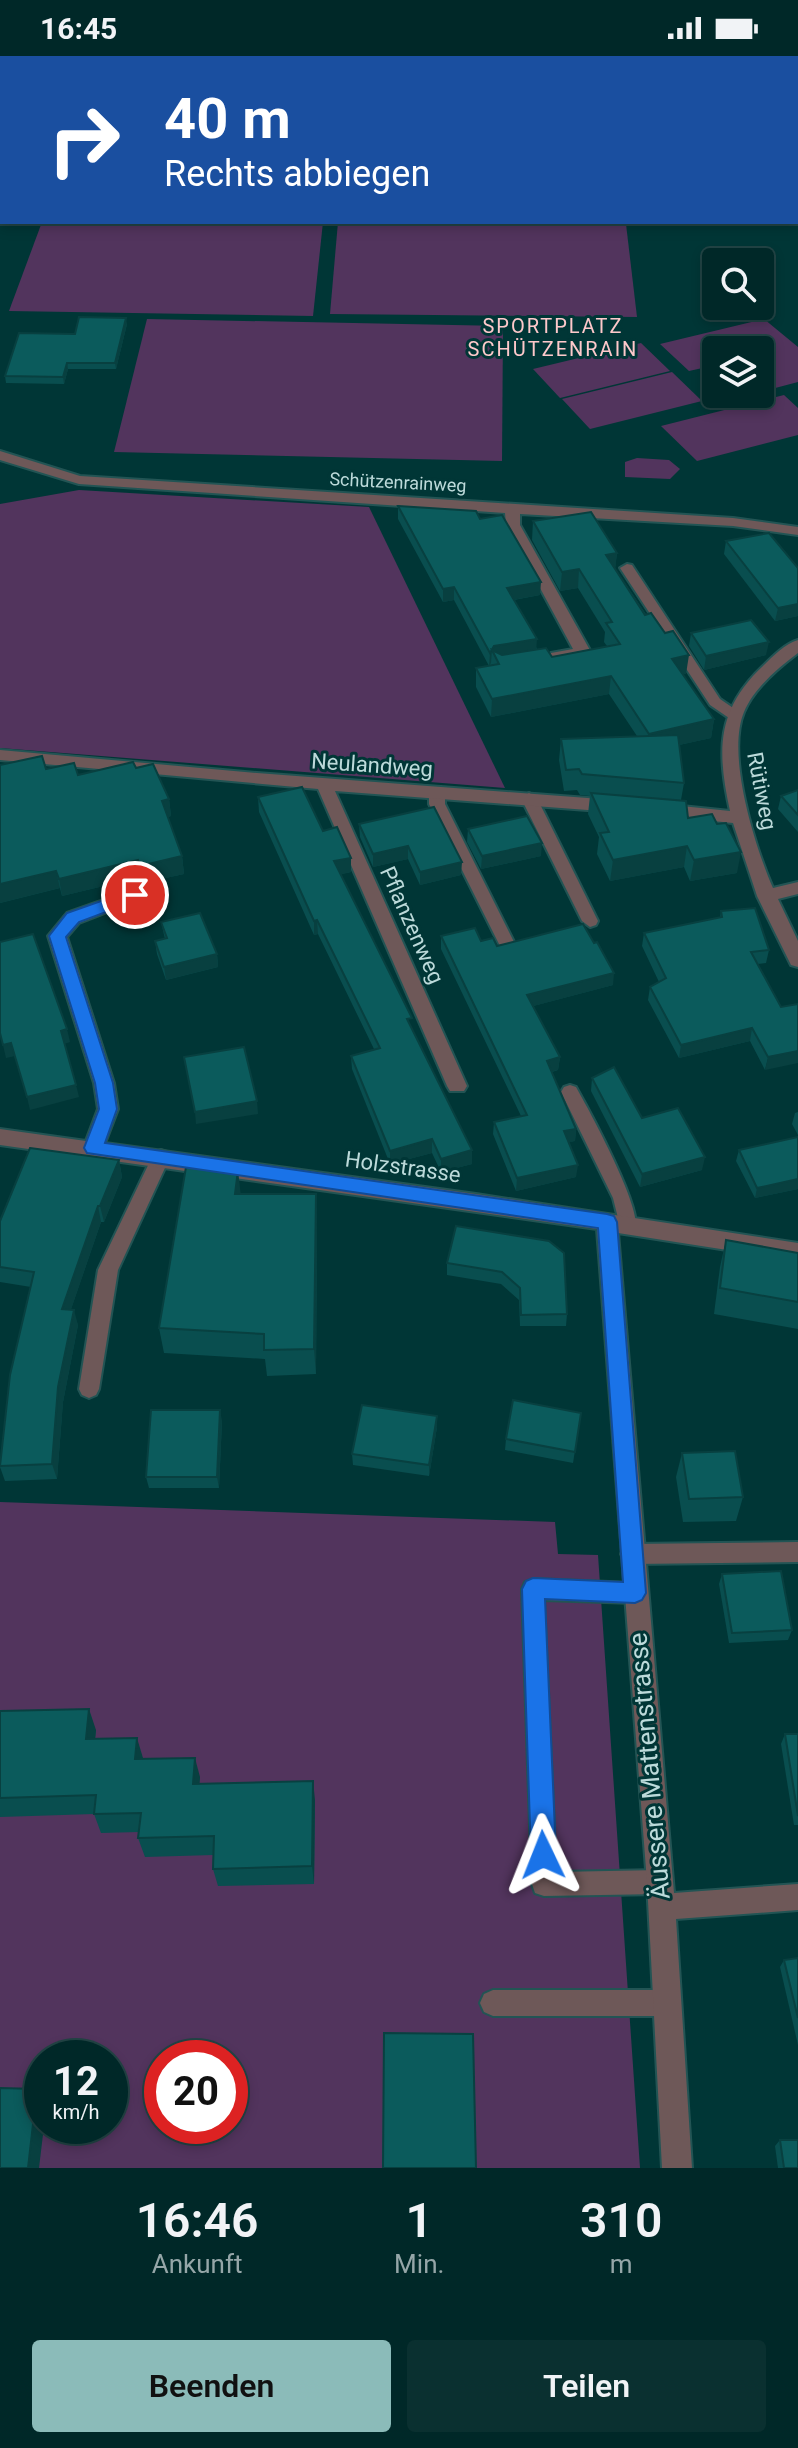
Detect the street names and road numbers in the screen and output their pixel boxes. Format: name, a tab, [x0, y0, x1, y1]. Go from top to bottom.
street label: Schützenrainweg	[329, 468, 467, 496]
street label: Neulandweg	[310, 748, 434, 782]
street label: Rütiweg	[742, 750, 782, 832]
street label: Pflanzenweg	[375, 863, 449, 987]
street label: Holzstrasse	[344, 1147, 462, 1187]
street label: Äussere Mattenstrasse	[622, 1631, 676, 1901]

